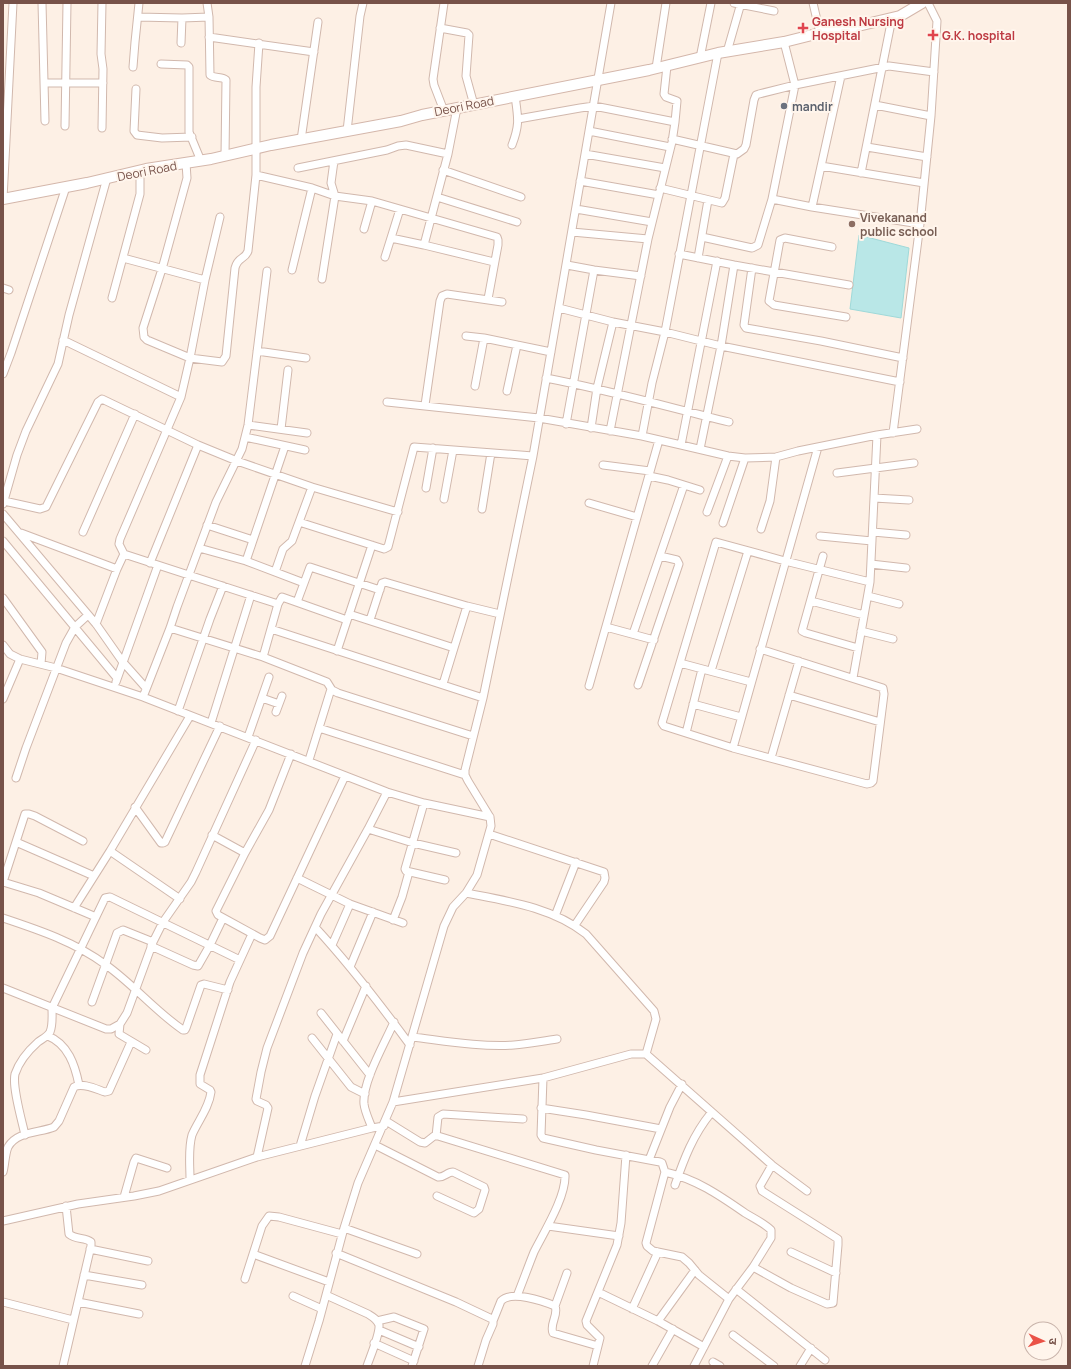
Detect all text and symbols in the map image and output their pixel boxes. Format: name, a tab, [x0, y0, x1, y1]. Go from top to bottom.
place label: Ganesh Nursing Hospital	[812, 13, 904, 44]
marker: Ganesh Nursing Hospital	[797, 22, 809, 34]
place label: G.K. hospital	[942, 27, 1015, 44]
marker: G.K. hospital	[927, 29, 939, 41]
street label: Deori Road	[433, 92, 495, 120]
place label: mandir	[792, 98, 833, 115]
marker: mandir	[779, 101, 789, 111]
street label: Deori Road	[116, 157, 178, 185]
place label: Vivekanand public school	[860, 209, 937, 240]
marker: Vivekanand public school	[847, 219, 857, 229]
north arrow	[1023, 1321, 1063, 1361]
text: उ	[1046, 1338, 1061, 1346]

